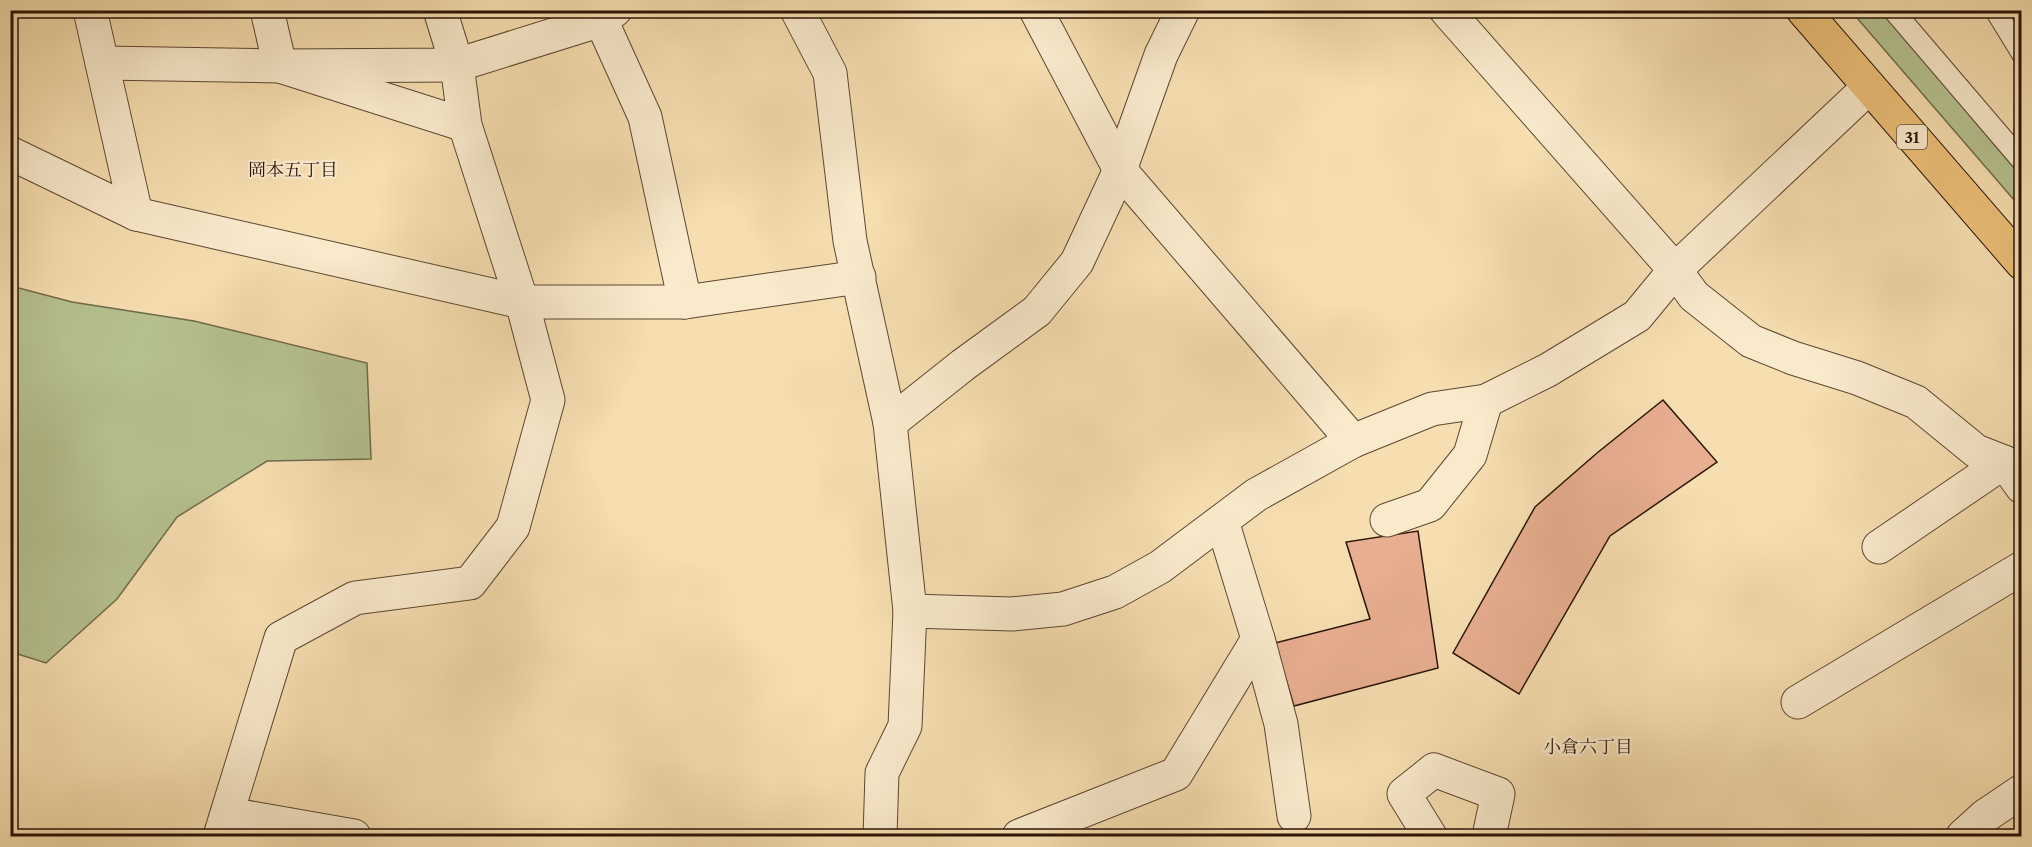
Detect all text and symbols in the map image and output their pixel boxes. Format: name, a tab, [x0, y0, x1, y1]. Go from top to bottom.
road number: 31	[1897, 125, 1927, 149]
district label: 岡本五丁目	[248, 159, 338, 181]
district label: 小倉六丁目	[1543, 736, 1633, 758]

